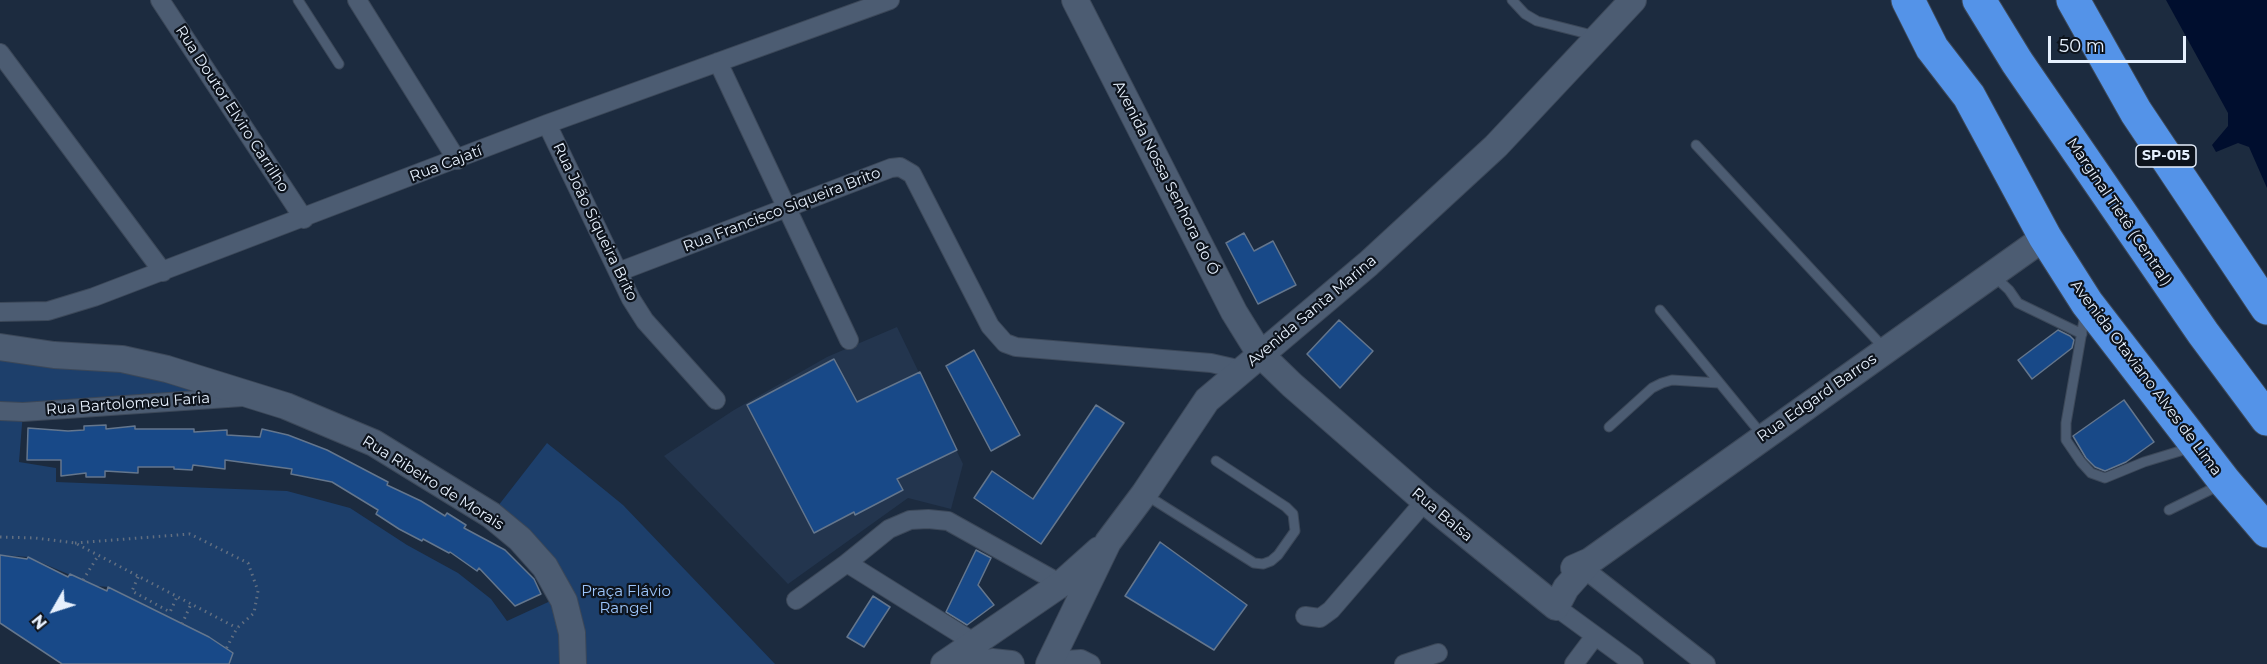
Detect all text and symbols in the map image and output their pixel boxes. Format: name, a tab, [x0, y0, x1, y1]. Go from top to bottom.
street label: Rua Doutor Elviro Carrilho	[171, 22, 293, 196]
scale bar	[2051, 24, 2189, 62]
text: 50 m	[2059, 35, 2105, 57]
street label: Avenida Nossa Senhora do Ó	[1109, 78, 1223, 278]
street label: Marginal Tietê (Central)	[2063, 135, 2175, 289]
street label: Rua João Siqueira Brito	[549, 140, 641, 304]
street label: Rua Cajatí	[407, 142, 485, 186]
road number: SP-015	[2136, 145, 2196, 167]
street label: Rua Francisco Siqueira Brito	[681, 164, 883, 256]
street label: Avenida Santa Marina	[1244, 252, 1380, 370]
street label: Avenida Otaviano Alves de Lima	[2067, 277, 2225, 479]
street label: Rua Edgard Barros	[1754, 350, 1880, 446]
street label: Rua Bartolomeu Faria	[45, 389, 211, 419]
street label: Rua Ribeiro de Morais	[359, 432, 507, 534]
street label: Rua Balsa	[1408, 484, 1476, 546]
north arrow	[24, 580, 84, 640]
park label: Praça Flávio Rangel	[581, 583, 671, 618]
text: N	[28, 611, 51, 633]

